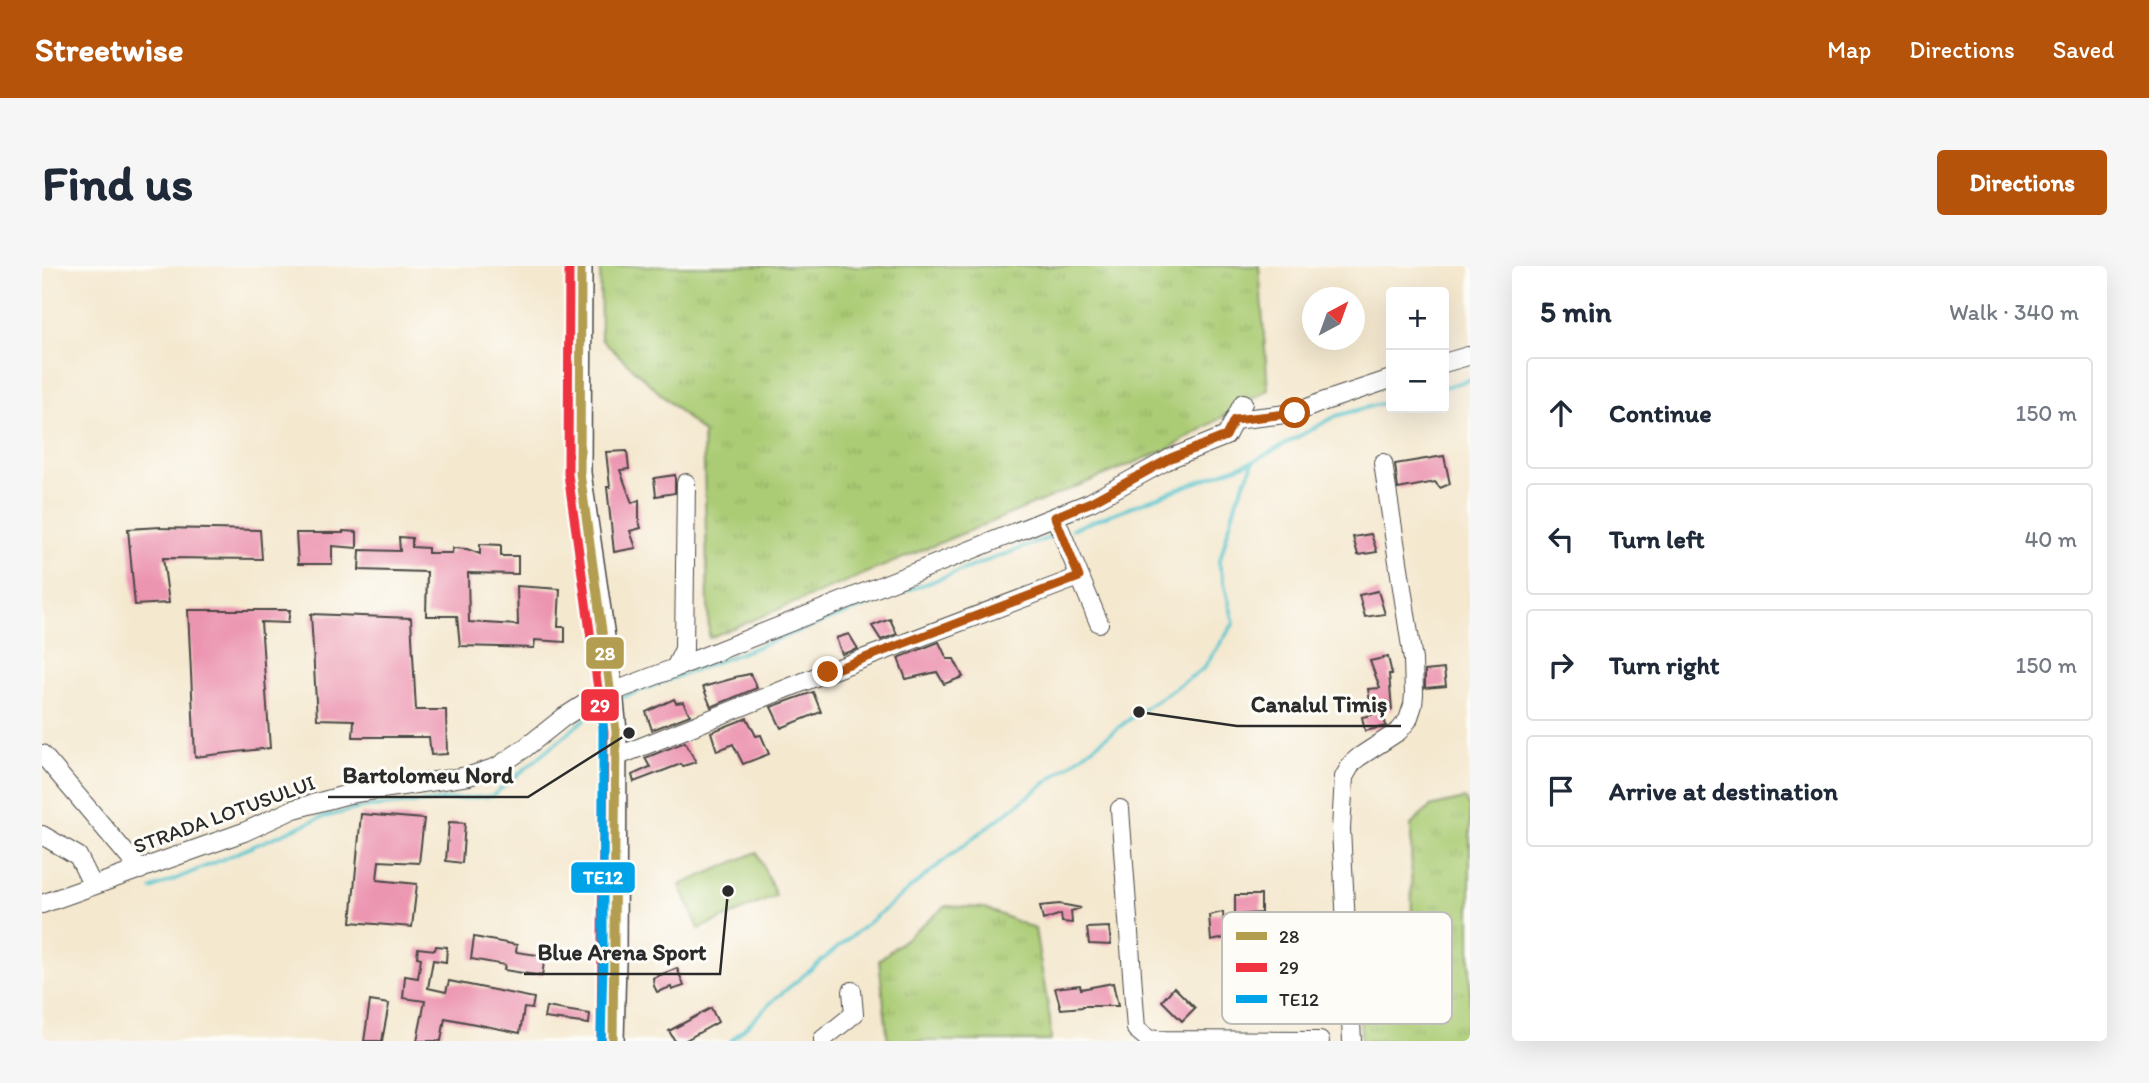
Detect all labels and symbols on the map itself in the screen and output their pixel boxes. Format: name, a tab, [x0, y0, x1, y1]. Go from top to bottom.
north arrow	[1302, 287, 1365, 350]
route start	[1279, 397, 1310, 428]
line badge: 28	[585, 636, 625, 670]
text: 28	[595, 642, 616, 665]
route end	[812, 656, 843, 687]
callout: Canalul Timiș	[1237, 682, 1401, 726]
line badge: 29	[580, 688, 620, 722]
text: Canalul Timiș	[1251, 690, 1387, 718]
text: 29	[590, 694, 610, 717]
callout: Bartolomeu Nord	[328, 753, 528, 797]
text: Bartolomeu Nord	[343, 761, 514, 789]
street label: STRADA LOTUSULUI	[130, 769, 318, 859]
line badge: TE12	[570, 861, 636, 894]
text: TE12	[582, 866, 623, 889]
legend	[1222, 912, 1452, 1024]
text: 28	[1279, 925, 1299, 948]
callout: Blue Arena Sport	[524, 930, 720, 974]
text: Blue Arena Sport	[538, 938, 707, 966]
text: 29	[1279, 956, 1299, 979]
text: TE12	[1279, 988, 1319, 1011]

